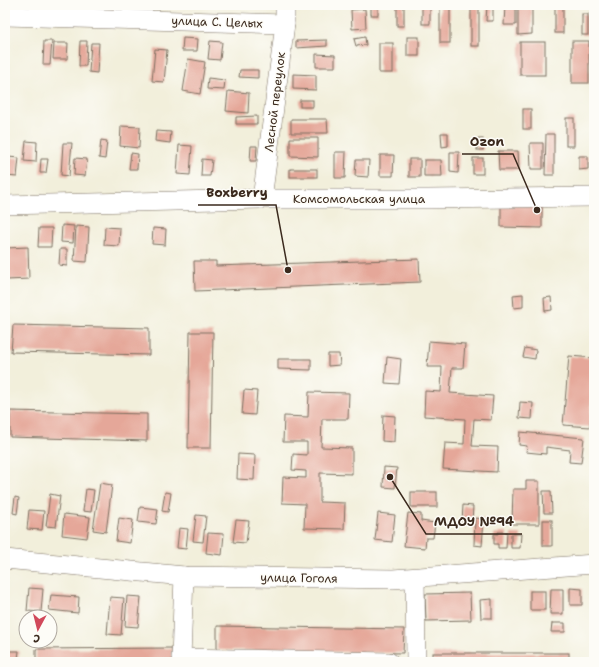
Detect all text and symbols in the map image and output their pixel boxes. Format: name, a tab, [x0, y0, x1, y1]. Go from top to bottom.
street label: улица С. Целых	[171, 12, 263, 32]
street label: Лесной переулок	[261, 50, 289, 153]
callout: Ozon	[462, 129, 513, 154]
text: Ozon	[470, 133, 504, 150]
callout: Boxberry	[198, 180, 276, 205]
text: Boxberry	[206, 184, 268, 201]
street label: Комсомольская улица	[293, 191, 426, 207]
callout: МДОУ №94	[426, 509, 522, 534]
text: МДОУ №94	[434, 513, 514, 530]
street label: улица Гоголя	[260, 569, 338, 587]
north arrow	[18, 609, 58, 649]
text: С	[32, 631, 41, 646]

